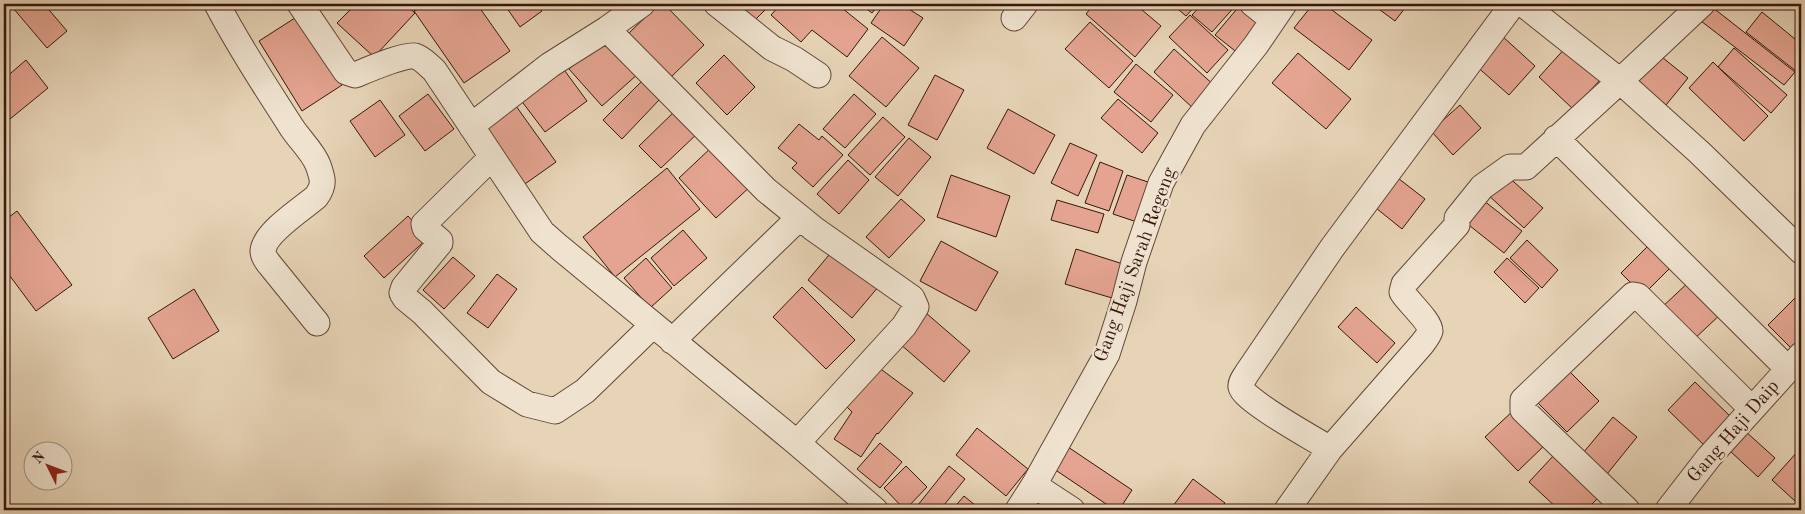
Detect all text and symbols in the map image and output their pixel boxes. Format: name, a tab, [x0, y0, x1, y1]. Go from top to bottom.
street label: Gang Haji Sarah Regeng	[1092, 164, 1180, 365]
street label: Gang Haji Daip	[1685, 377, 1783, 487]
north arrow	[22, 442, 72, 492]
text: N	[30, 449, 48, 467]

